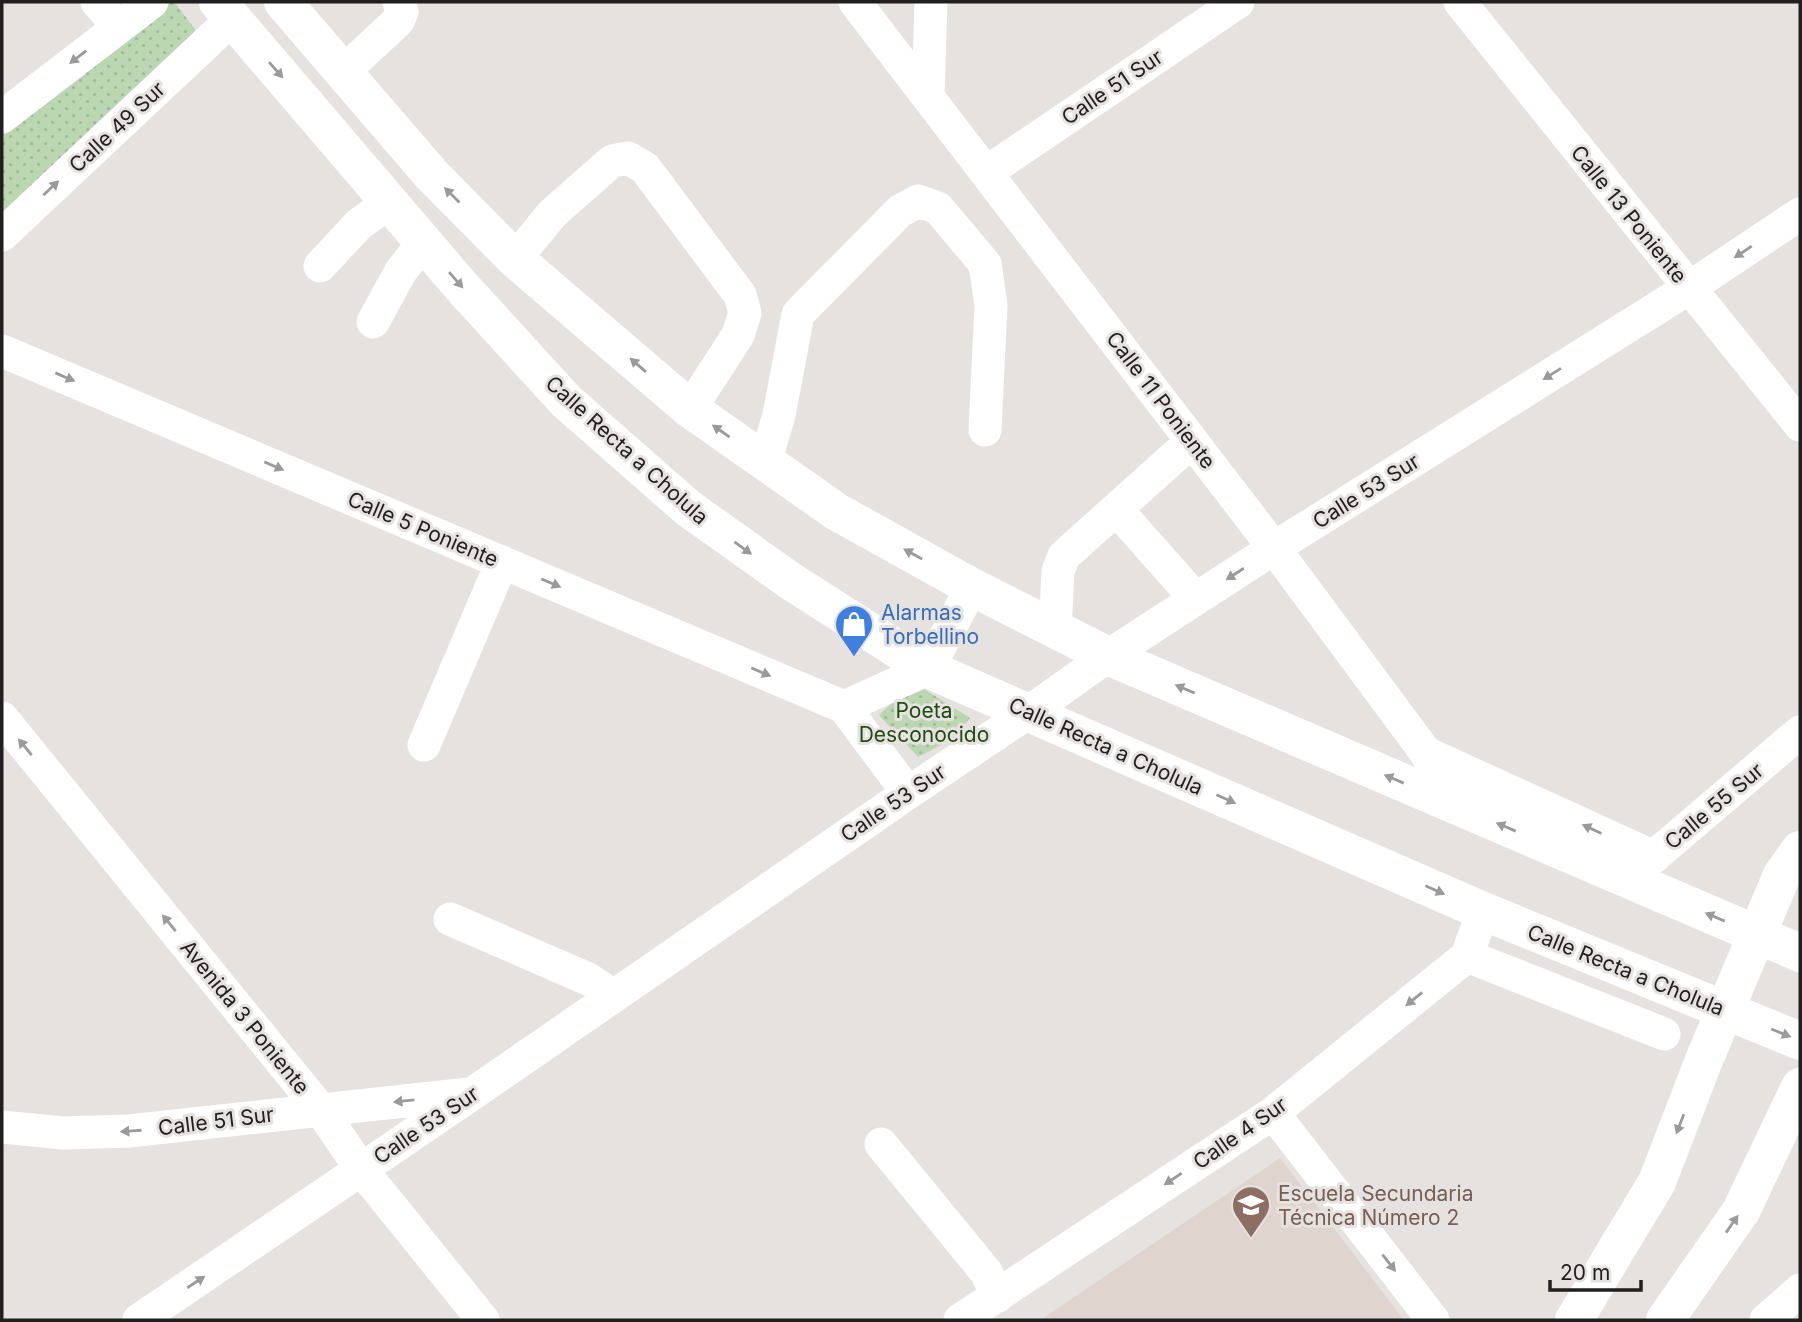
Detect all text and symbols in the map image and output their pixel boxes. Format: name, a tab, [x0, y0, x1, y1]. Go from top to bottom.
street label: Calle 51 Sur	[1057, 44, 1167, 130]
one-way arrow	[69, 50, 87, 64]
one-way arrow	[268, 62, 283, 79]
street label: Calle 49 Sur	[64, 76, 170, 178]
street label: Calle 13 Poniente	[1566, 140, 1692, 288]
one-way arrow	[43, 180, 60, 197]
one-way arrow	[444, 187, 460, 203]
one-way arrow	[1734, 245, 1753, 258]
one-way arrow	[448, 271, 464, 289]
street label: Calle 11 Poniente	[1101, 326, 1221, 474]
one-way arrow	[629, 357, 647, 373]
one-way arrow	[1542, 368, 1561, 381]
street label: Calle Recta a Cholula	[541, 370, 713, 530]
one-way arrow	[54, 372, 75, 383]
one-way arrow	[712, 425, 730, 439]
street label: Calle 53 Sur	[1308, 448, 1424, 534]
one-way arrow	[264, 460, 284, 472]
street label: Calle 5 Poniente	[344, 486, 502, 572]
one-way arrow	[734, 541, 752, 555]
one-way arrow	[903, 548, 922, 560]
one-way arrow	[1226, 567, 1244, 581]
one-way arrow	[541, 578, 562, 589]
place label: Alarmas Torbellino	[881, 600, 979, 649]
shop icon: Alarmas Torbellino	[833, 603, 875, 658]
one-way arrow	[751, 666, 771, 678]
one-way arrow	[1175, 683, 1195, 695]
street label: Calle Recta a Cholula	[1005, 692, 1207, 800]
park label: Poeta Desconocido	[859, 698, 989, 747]
one-way arrow	[18, 738, 33, 755]
street label: Calle 55 Sur	[1660, 758, 1768, 854]
street label: Calle 53 Sur	[836, 759, 950, 847]
one-way arrow	[1383, 773, 1404, 784]
one-way arrow	[1216, 794, 1237, 805]
one-way arrow	[1495, 822, 1516, 833]
one-way arrow	[1581, 823, 1602, 834]
one-way arrow	[1424, 885, 1445, 896]
one-way arrow	[1704, 911, 1725, 922]
one-way arrow	[162, 915, 177, 932]
street label: Calle Recta a Cholula	[1524, 919, 1728, 1021]
street label: Avenida 3 Poniente	[175, 935, 315, 1099]
one-way arrow	[1405, 991, 1423, 1005]
one-way arrow	[1771, 1027, 1792, 1038]
street label: Calle 53 Sur	[369, 1081, 483, 1169]
street label: Calle 4 Sur	[1188, 1092, 1292, 1174]
one-way arrow	[393, 1096, 415, 1107]
street label: Calle 51 Sur	[157, 1101, 275, 1141]
one-way arrow	[1674, 1114, 1685, 1135]
one-way arrow	[120, 1126, 142, 1137]
one-way arrow	[1164, 1172, 1182, 1186]
place label: Escuela Secundaria Técnica Número 2	[1278, 1181, 1473, 1230]
school or university icon: Escuela Secundaria Técnica Número 2	[1230, 1184, 1272, 1239]
one-way arrow	[1725, 1215, 1739, 1233]
scale bar	[1550, 1248, 1641, 1292]
one-way arrow	[1382, 1254, 1397, 1272]
text: 20 m	[1560, 1260, 1610, 1285]
one-way arrow	[187, 1275, 205, 1289]

